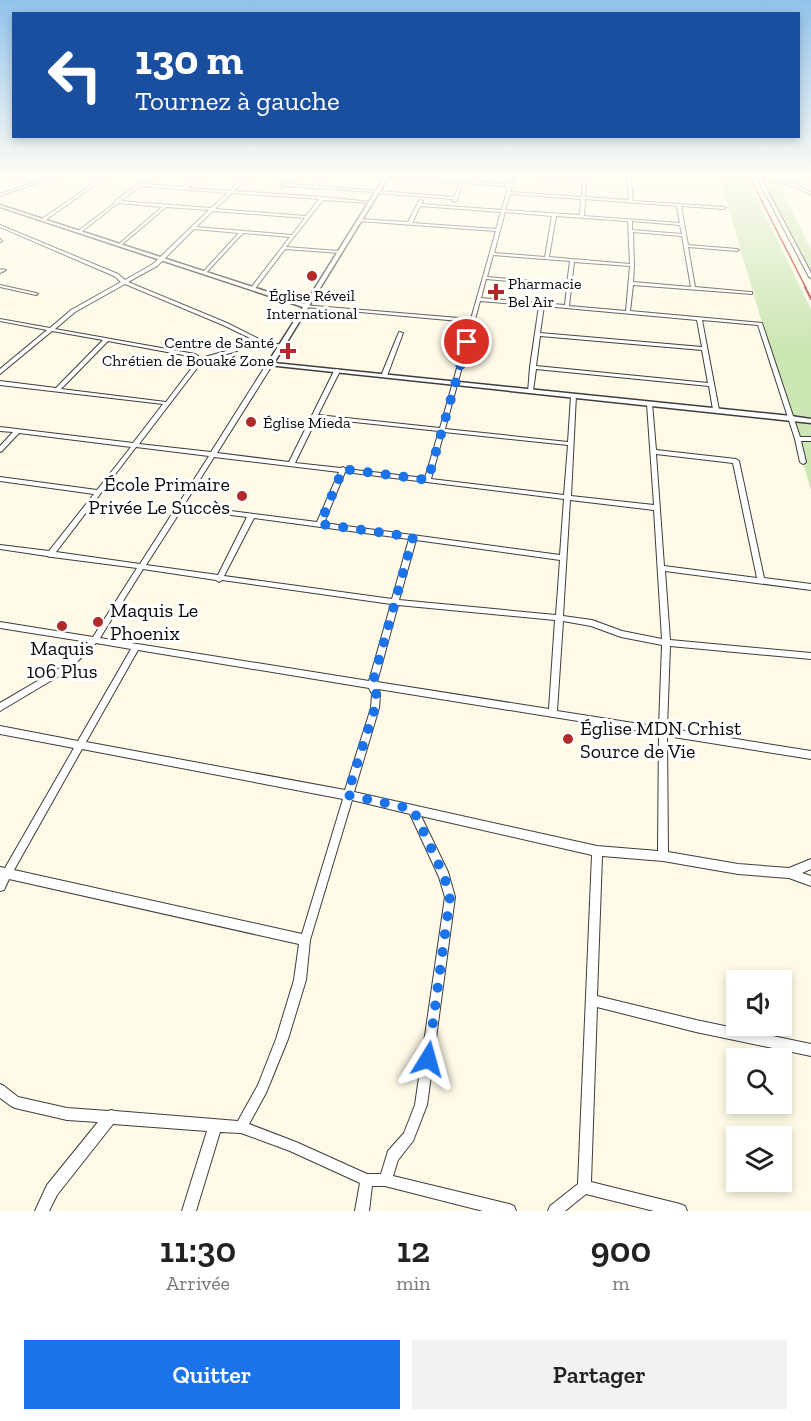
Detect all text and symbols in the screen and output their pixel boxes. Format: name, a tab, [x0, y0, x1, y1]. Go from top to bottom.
text: 130 m	[135, 34, 243, 85]
icon: left	[36, 36, 114, 114]
text: Tournez à gauche	[135, 85, 340, 117]
marker: Église Réveil International	[305, 269, 319, 283]
place label: Pharmacie Bel Air	[508, 274, 582, 311]
marker: Pharmacie Bel Air	[489, 285, 503, 299]
place label: Église Réveil International	[266, 286, 358, 323]
pin	[441, 316, 492, 367]
icon: arrive	[450, 325, 483, 358]
place label: Centre de Santé Chrétien de Bouaké Zone	[102, 333, 274, 370]
marker: Centre de Santé Chrétien de Bouaké Zone	[279, 342, 297, 360]
place label: Église Mieda	[263, 413, 351, 432]
marker: Église Mieda	[244, 415, 258, 429]
place label: École Primaire Privée Le Succès	[88, 472, 230, 519]
marker: École Primaire Privée Le Succès	[235, 489, 249, 503]
place label: Maquis Le Phoenix	[110, 598, 198, 645]
marker: Maquis Le Phoenix	[91, 615, 105, 629]
marker: Maquis 106 Plus	[55, 619, 69, 633]
place label: Maquis 106 Plus	[26, 636, 98, 683]
place label: Église MDN Crhist Source de Vie	[580, 716, 742, 763]
marker: Église MDN Crhist Source de Vie	[561, 732, 575, 746]
map controls	[726, 970, 792, 1192]
button: sound	[726, 970, 792, 1036]
position arrow	[396, 1027, 460, 1091]
button: search	[726, 1048, 792, 1114]
button: layers	[726, 1126, 792, 1192]
text: 11:30	[160, 1228, 236, 1271]
text: 12	[397, 1228, 430, 1271]
text: 900	[590, 1228, 651, 1271]
text: Arrivée	[166, 1271, 230, 1295]
text: min	[396, 1271, 431, 1295]
text: m	[612, 1271, 629, 1295]
button: Quitter	[24, 1340, 400, 1409]
button: Partager	[412, 1340, 787, 1409]

